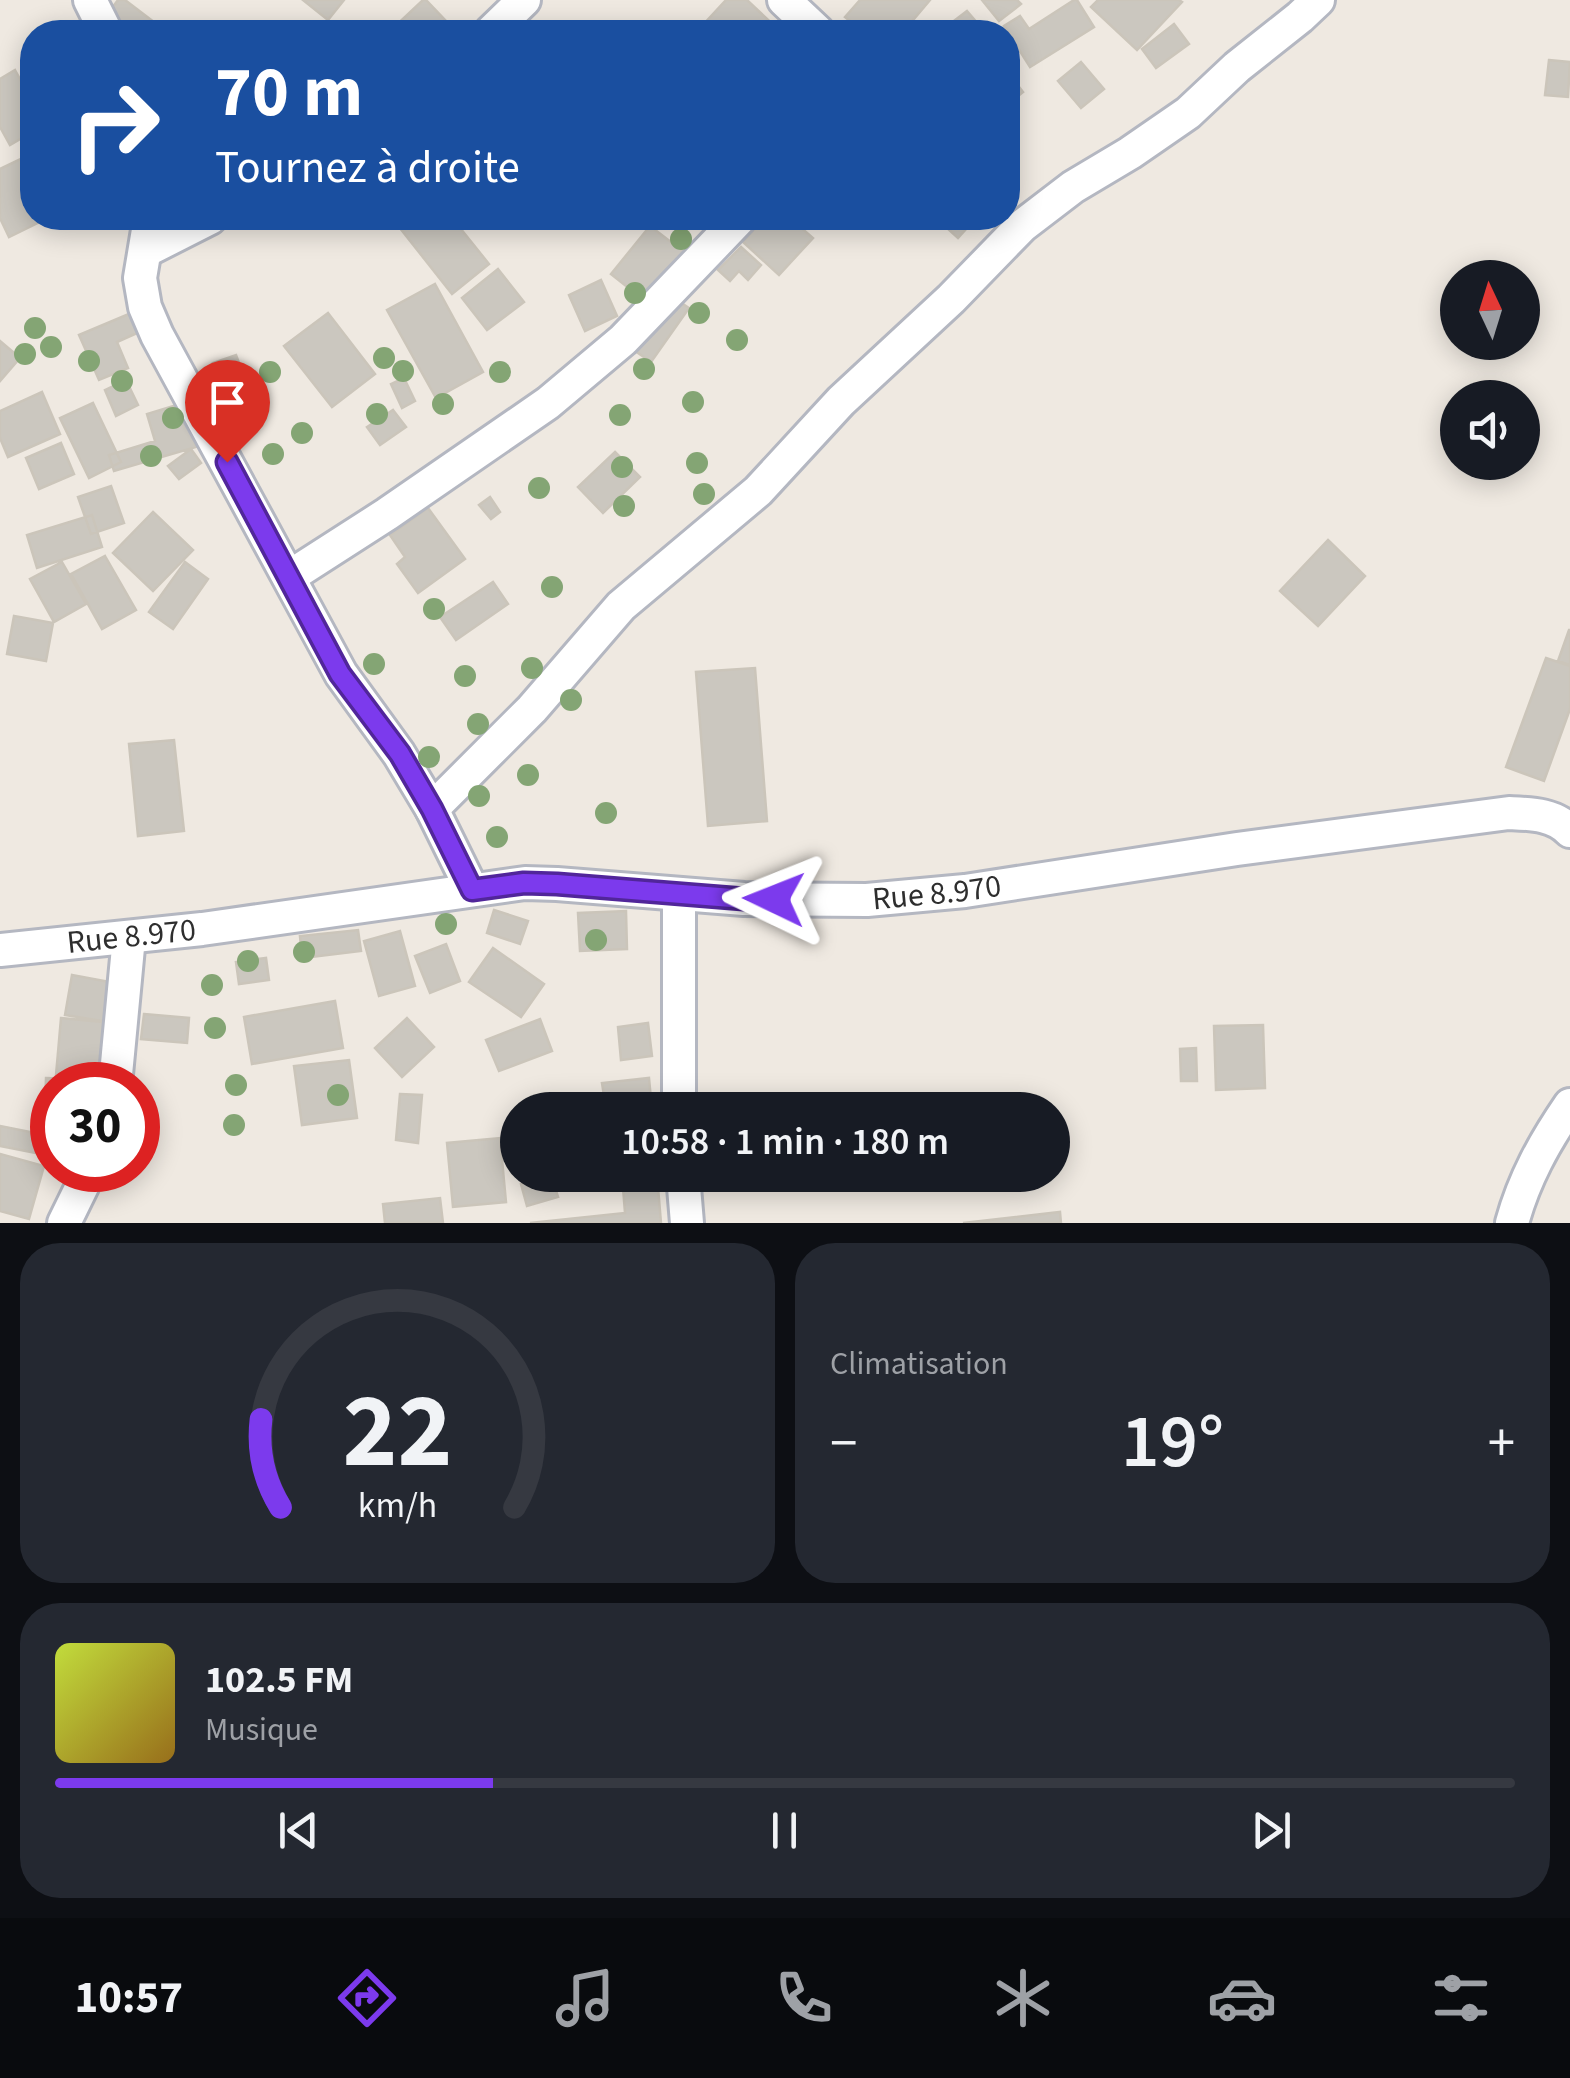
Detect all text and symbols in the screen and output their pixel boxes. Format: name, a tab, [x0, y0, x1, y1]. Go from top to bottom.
text: 70 m	[215, 43, 363, 143]
icon: right	[50, 60, 180, 190]
text: Tournez à droite	[215, 136, 520, 200]
north arrow	[1440, 260, 1540, 360]
map controls	[1440, 260, 1540, 480]
pin	[185, 360, 270, 463]
icon: arrive	[200, 375, 255, 430]
button: sound	[1440, 380, 1540, 480]
position arrow	[722, 847, 826, 951]
street label: Rue 8.970	[870, 863, 1004, 922]
street label: Rue 8.970	[65, 907, 198, 966]
speed limit sign: 30	[30, 1062, 160, 1192]
text: 10:58 · 1 min · 180 m	[621, 1115, 949, 1169]
text: Climatisation	[830, 1341, 1008, 1387]
text: 22	[343, 1359, 452, 1507]
text: 19°	[1121, 1389, 1224, 1496]
text: −	[830, 1405, 857, 1483]
text: +	[1488, 1405, 1515, 1483]
text: km/h	[358, 1480, 437, 1531]
text: 102.5 FM	[205, 1653, 353, 1707]
text: Musique	[205, 1707, 318, 1753]
icon: previous	[271, 1803, 326, 1858]
icon: pause	[757, 1803, 812, 1858]
icon: next	[1244, 1803, 1299, 1858]
icon: directions	[332, 1963, 402, 2033]
icon: music	[550, 1963, 620, 2033]
icon: phone	[769, 1963, 839, 2033]
icon: climate	[988, 1963, 1058, 2033]
icon: car	[1207, 1963, 1277, 2033]
icon: filters	[1426, 1963, 1496, 2033]
text: 10:57	[74, 1966, 183, 2030]

